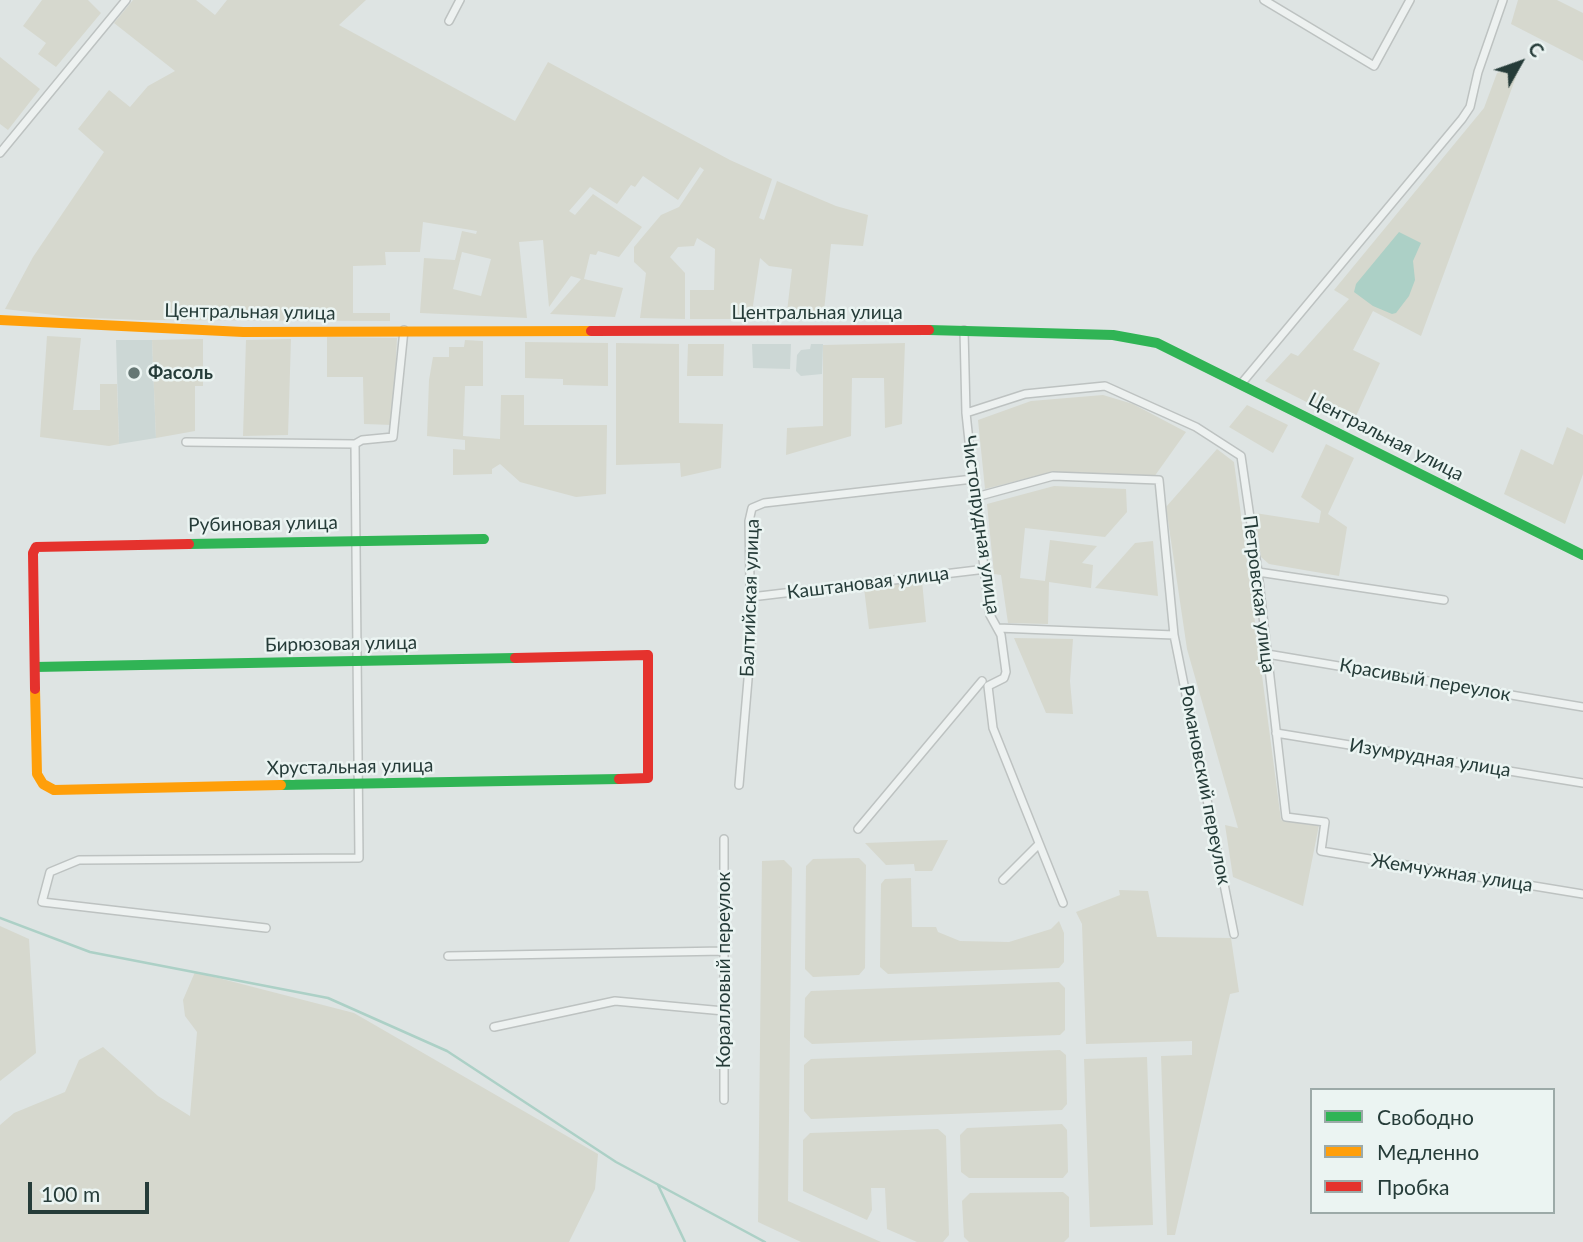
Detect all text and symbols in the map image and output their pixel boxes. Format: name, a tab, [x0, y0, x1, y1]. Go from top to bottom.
north arrow	[1485, 28, 1555, 98]
text: С	[1524, 37, 1549, 61]
street label: Центральная улица	[164, 299, 336, 325]
street label: Центральная улица	[731, 302, 903, 324]
place label: Фасоль	[148, 362, 213, 384]
marker: Фасоль	[126, 365, 142, 381]
street label: Центральная улица	[1305, 388, 1467, 486]
street label: Чистопрудная улица	[957, 434, 1005, 616]
street label: Рубиновая улица	[188, 511, 338, 537]
street label: Петровская улица	[1238, 514, 1280, 674]
street label: Балтийская улица	[736, 519, 764, 677]
street label: Каштановая улица	[786, 562, 950, 604]
street label: Бирюзовая улица	[265, 631, 417, 657]
street label: Красивый переулок	[1338, 654, 1512, 706]
street label: Романовский переулок	[1174, 683, 1236, 887]
street label: Изумрудная улица	[1348, 734, 1512, 782]
street label: Хрустальная улица	[267, 754, 433, 780]
street label: Жемчужная улица	[1370, 849, 1534, 897]
street label: Коралловый переулок	[713, 872, 735, 1068]
legend	[1310, 1088, 1555, 1214]
text: Свободно	[1377, 1104, 1474, 1129]
text: Медленно	[1377, 1139, 1479, 1164]
scale bar	[32, 1168, 152, 1212]
text: Пробка	[1377, 1174, 1450, 1199]
text: 100 m	[41, 1181, 100, 1206]

